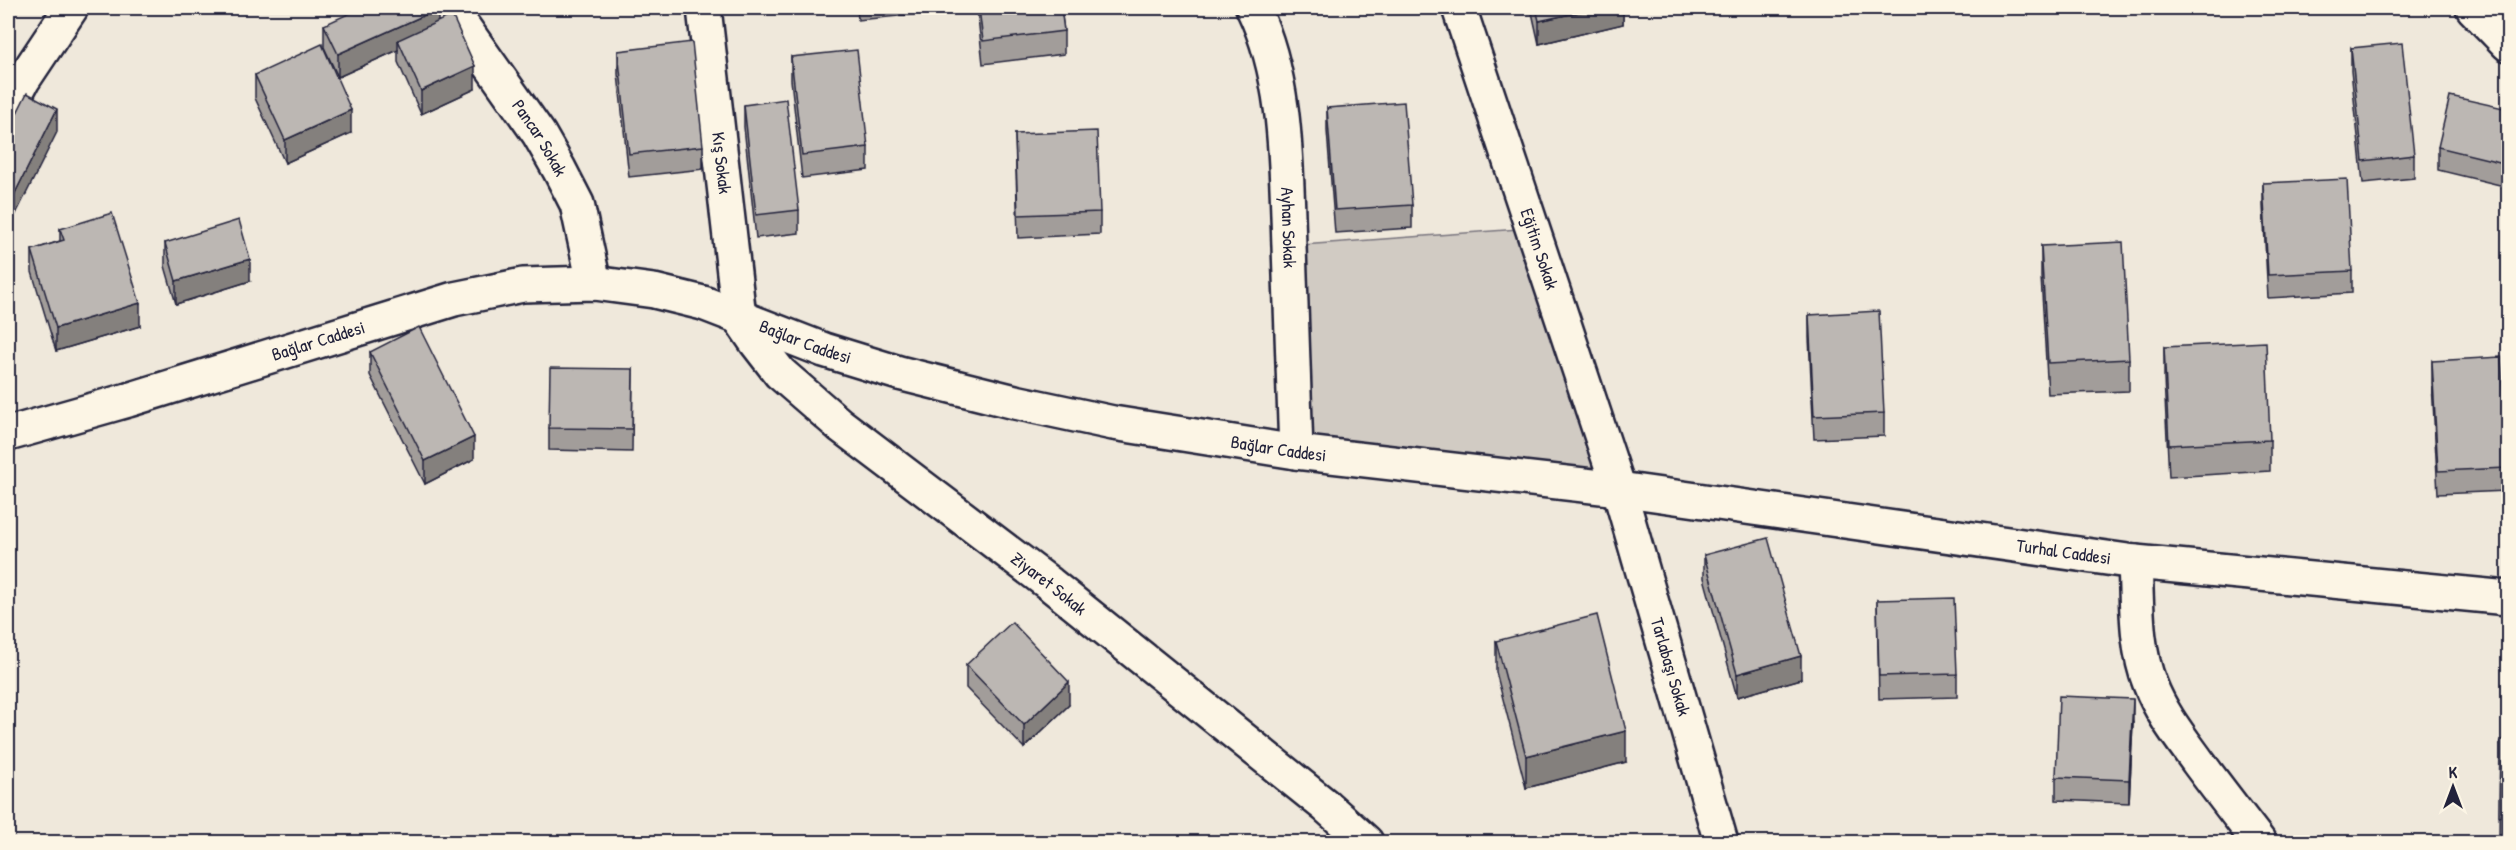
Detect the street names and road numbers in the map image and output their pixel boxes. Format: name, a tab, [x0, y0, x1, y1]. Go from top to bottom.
street label: Pancar Sokak	[506, 94, 574, 181]
street label: Kış Sokak	[706, 131, 738, 196]
street label: Ayhan Sokak	[1275, 187, 1303, 269]
street label: Eğitim Sokak	[1514, 205, 1565, 293]
street label: Bağlar Caddesi	[756, 313, 855, 370]
street label: Bağlar Caddesi	[269, 314, 368, 367]
street label: Bağlar Caddesi	[1229, 429, 1328, 467]
street label: Turhal Caddesi	[2015, 532, 2113, 570]
street label: Ziyaret Sokak	[1006, 546, 1093, 621]
street label: Tarlabaşı Sokak	[1645, 614, 1697, 719]

